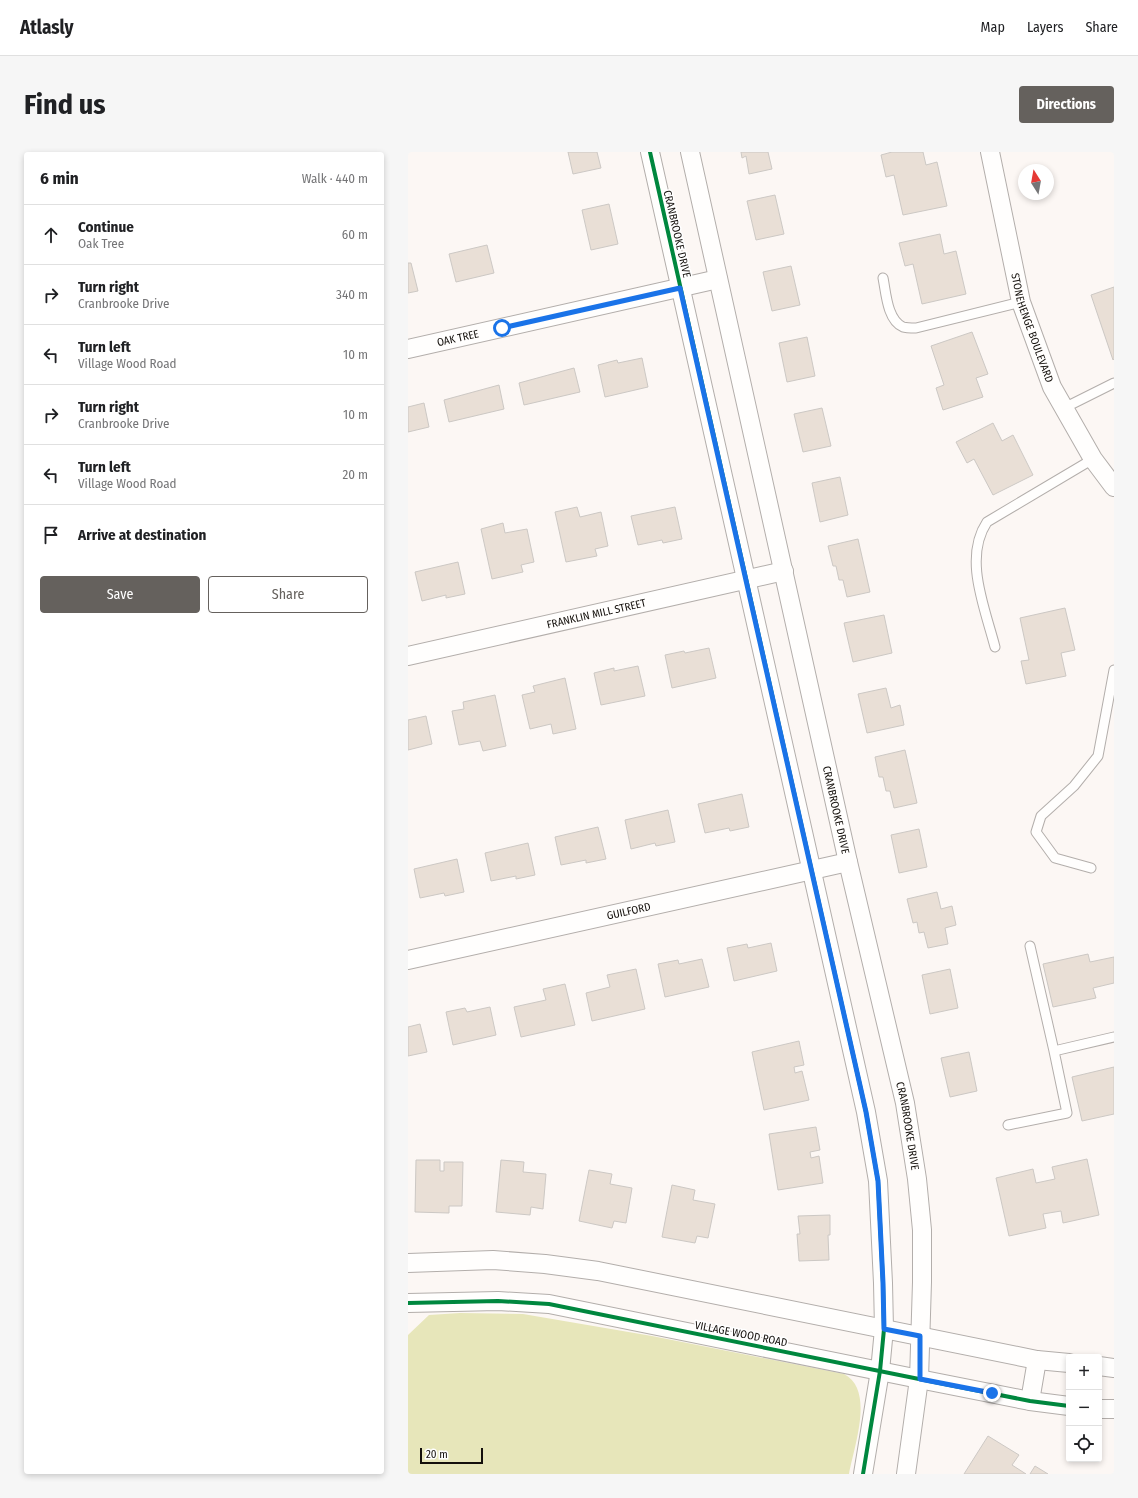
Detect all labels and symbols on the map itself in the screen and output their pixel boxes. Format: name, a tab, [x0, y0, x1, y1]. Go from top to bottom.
north arrow	[1018, 164, 1054, 200]
street label: CRANBROOKE DRIVE	[661, 189, 693, 279]
street label: STONEHENGE BOULEVARD	[1009, 272, 1056, 384]
route start	[493, 319, 511, 337]
street label: OAK TREE	[436, 327, 480, 349]
street label: FRANKLIN MILL STREET	[546, 596, 648, 631]
street label: CRANBROOKE DRIVE	[820, 765, 852, 855]
street label: GUILFORD	[605, 900, 652, 922]
street label: CRANBROOKE DRIVE	[894, 1080, 922, 1171]
street label: VILLAGE WOOD ROAD	[694, 1319, 788, 1349]
route end	[983, 1384, 1001, 1402]
scale bar	[420, 1446, 483, 1465]

